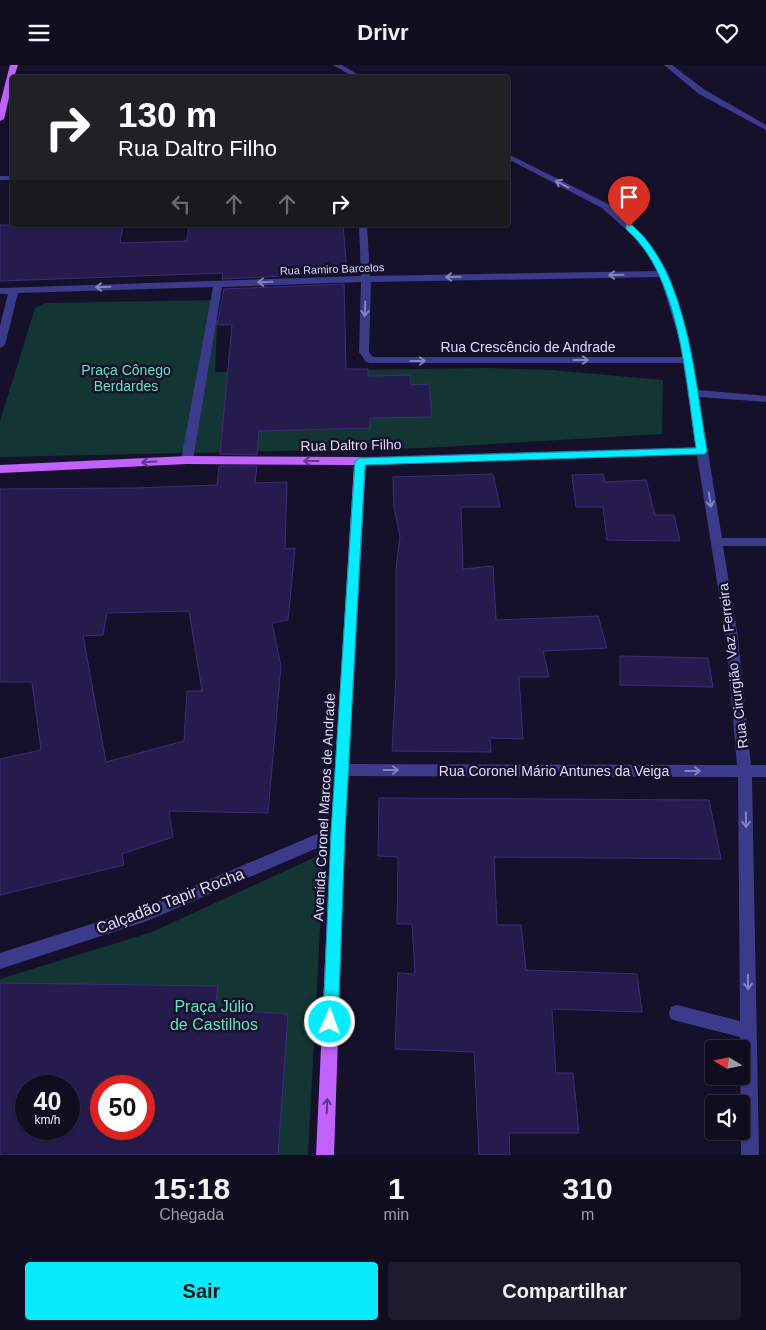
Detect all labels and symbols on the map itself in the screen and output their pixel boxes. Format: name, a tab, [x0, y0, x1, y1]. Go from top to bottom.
pin	[608, 176, 650, 227]
one-way arrow	[554, 179, 569, 189]
street label: Rua Ramiro Barcelos	[280, 261, 385, 277]
one-way arrow	[608, 270, 624, 279]
one-way arrow	[445, 272, 462, 282]
one-way arrow	[258, 277, 274, 287]
one-way arrow	[95, 283, 111, 292]
one-way arrow	[361, 300, 370, 316]
street label: Rua Crescêncio de Andrade	[440, 339, 616, 355]
one-way arrow	[572, 355, 589, 365]
one-way arrow	[410, 356, 426, 366]
park label: Praça Cônego Berdardes	[81, 362, 171, 394]
street label: Rua Daltro Filho	[300, 436, 402, 454]
one-way arrow	[304, 456, 320, 466]
one-way arrow	[141, 457, 158, 467]
one-way arrow	[705, 491, 715, 507]
street label: Rua Cirurgião Vaz Ferreira	[715, 582, 751, 749]
street label: Avenida Coronel Marcos de Andrade	[310, 692, 338, 922]
street label: Rua Coronel Mário Antunes da Veiga	[439, 763, 669, 779]
one-way arrow	[382, 765, 398, 775]
one-way arrow	[684, 766, 701, 776]
one-way arrow	[741, 812, 751, 828]
street label: Calçadão Tapir Rocha	[94, 865, 246, 937]
one-way arrow	[743, 974, 753, 990]
position arrow	[303, 995, 355, 1047]
park label: Praça Júlio de Castilhos	[170, 998, 258, 1033]
north arrow	[705, 1040, 750, 1085]
speed limit sign: 50	[90, 1075, 155, 1140]
one-way arrow	[323, 1099, 332, 1115]

